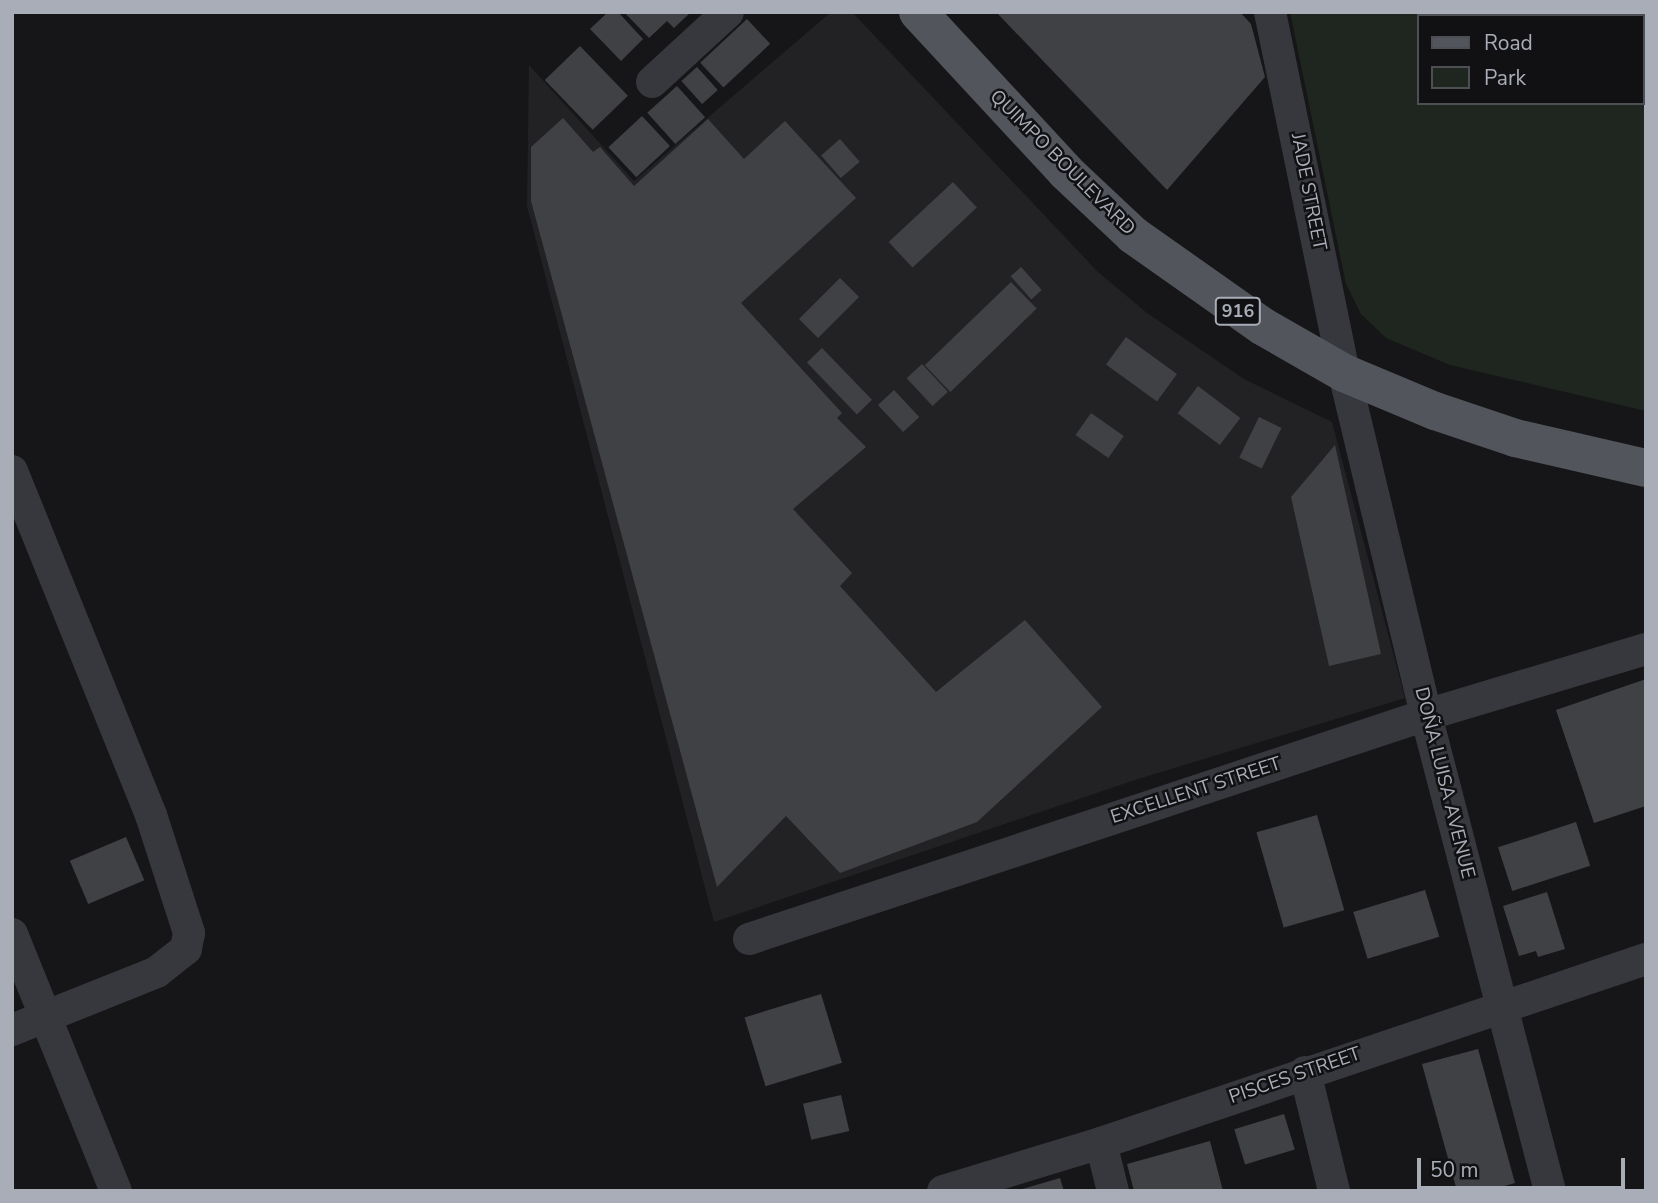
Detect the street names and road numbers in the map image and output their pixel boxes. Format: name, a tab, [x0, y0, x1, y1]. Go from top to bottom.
street label: QUIMPO BOULEVARD	[985, 86, 1139, 240]
street label: JADE STREET	[1285, 131, 1331, 253]
road number: 916	[1214, 296, 1262, 326]
street label: DOÑA LUISA AVENUE	[1409, 685, 1479, 881]
street label: EXCELLENT STREET	[1108, 753, 1284, 829]
street label: PISCES STREET	[1226, 1043, 1364, 1109]

